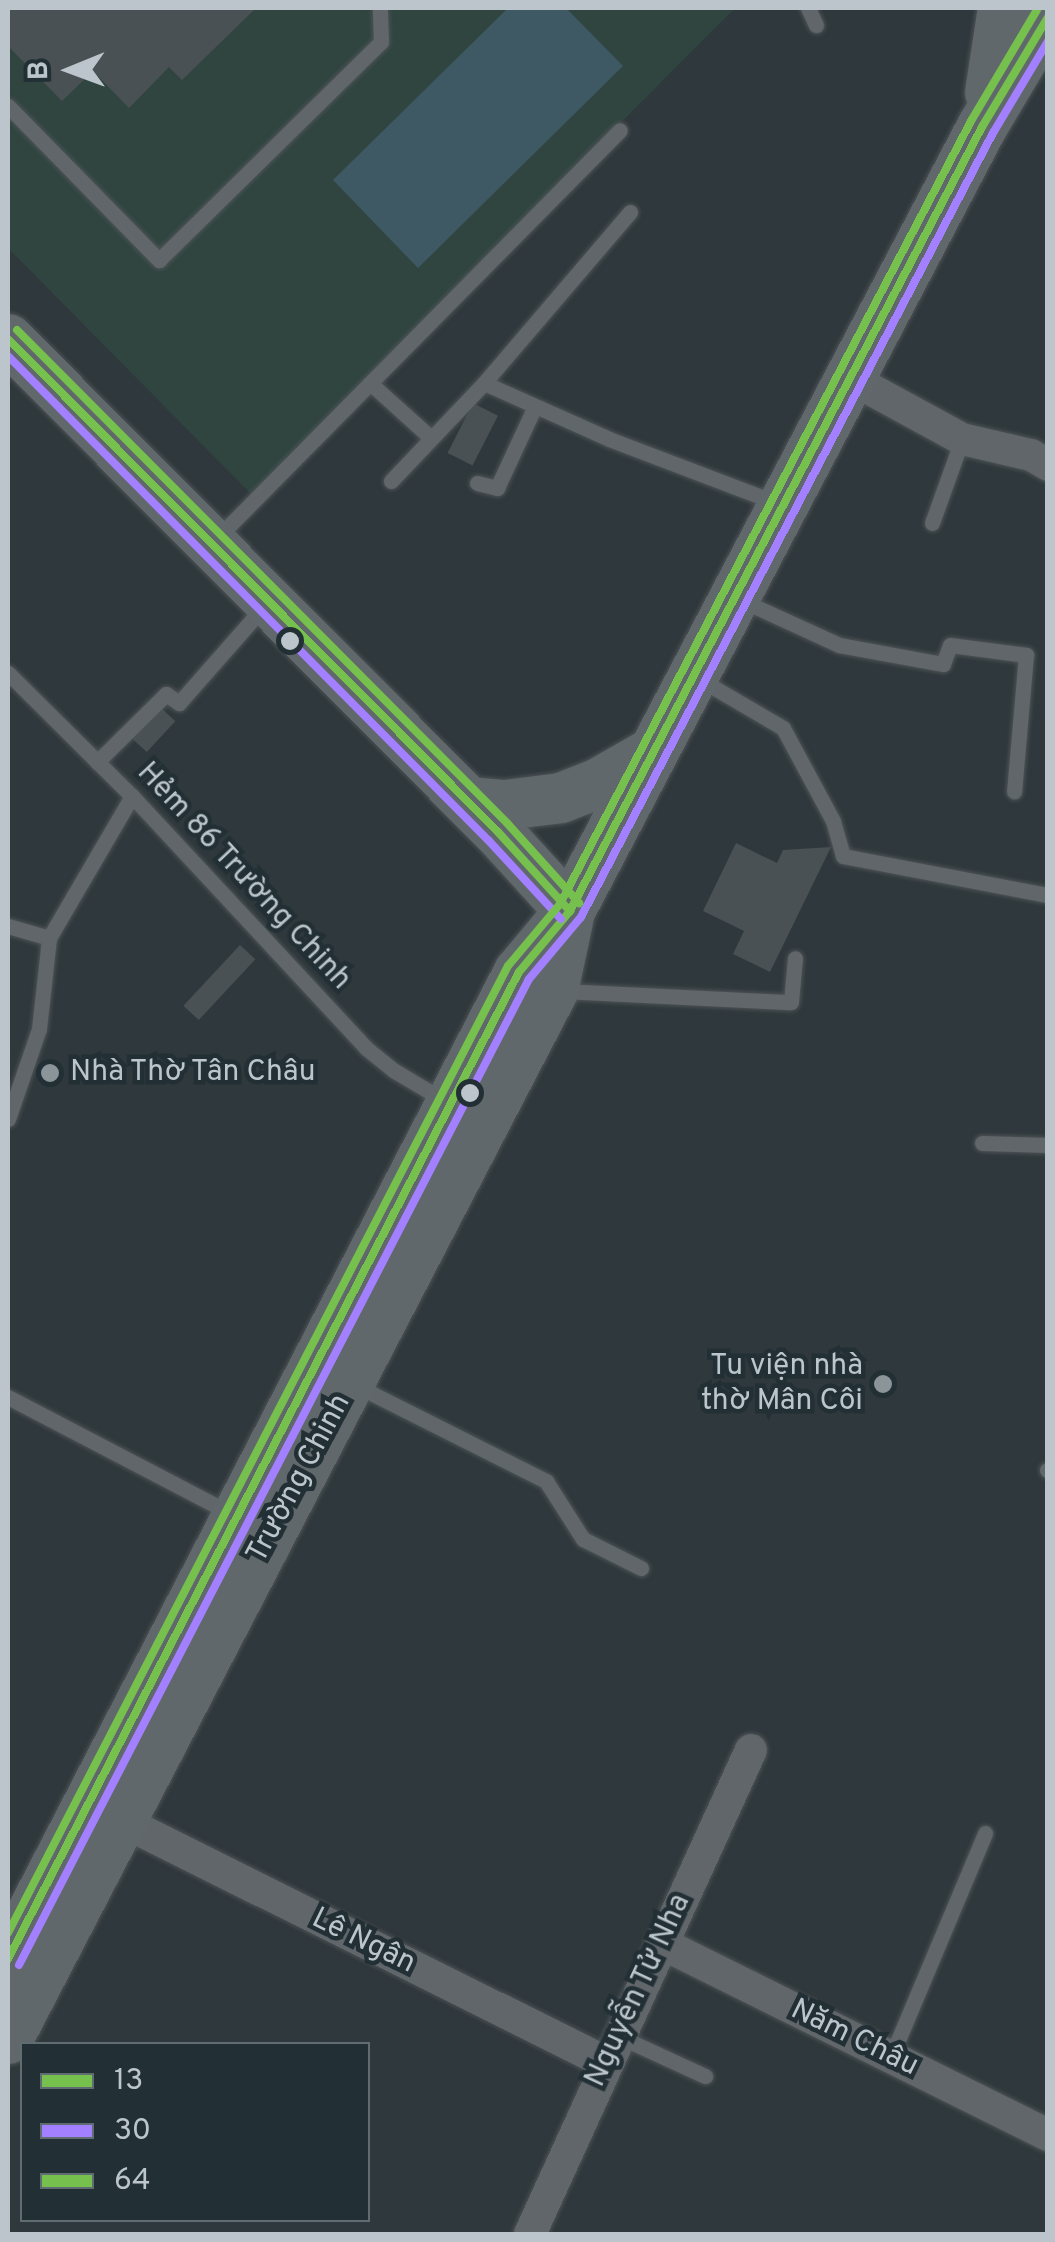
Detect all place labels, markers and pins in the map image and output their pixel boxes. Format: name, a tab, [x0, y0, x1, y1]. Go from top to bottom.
unlabelled marker	[280, 631, 300, 651]
place label: Nhà Thờ Tân Châu	[70, 1055, 318, 1091]
marker: Nhà Thờ Tân Châu	[39, 1062, 61, 1084]
unlabelled marker	[460, 1083, 480, 1103]
place label: Tu viện nhà thờ Mân Côi	[701, 1349, 863, 1420]
marker: Tu viện nhà thờ Mân Côi	[872, 1373, 894, 1395]

